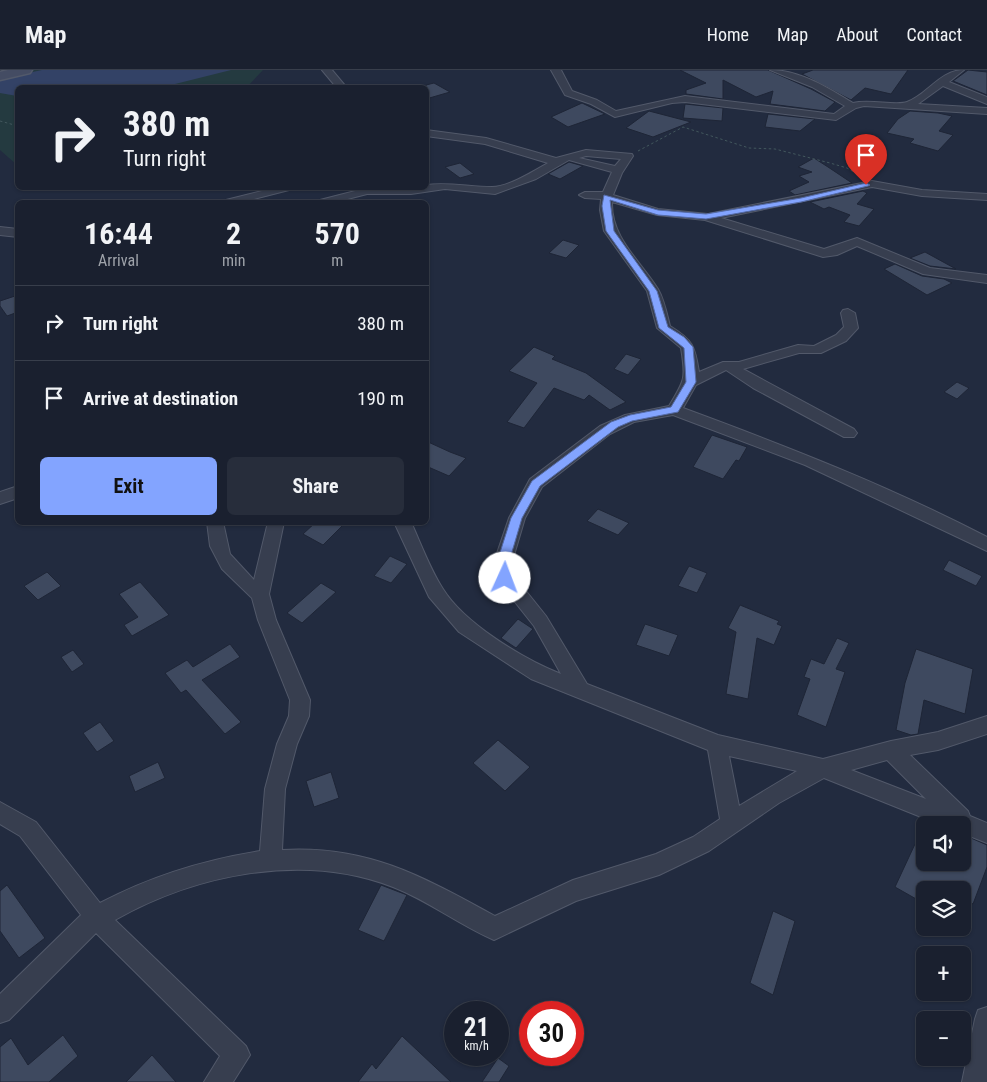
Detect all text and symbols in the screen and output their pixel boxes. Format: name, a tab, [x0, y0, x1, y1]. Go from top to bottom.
text: Map	[25, 21, 66, 49]
text: Home	[707, 24, 749, 45]
text: Map	[777, 24, 808, 45]
text: About	[836, 24, 878, 45]
text: Contact	[906, 24, 962, 45]
text: 380 m	[123, 104, 210, 145]
icon: right	[40, 105, 105, 170]
pin	[845, 134, 887, 185]
icon: arrive	[852, 141, 880, 169]
text: Turn right	[123, 146, 206, 171]
text: 16:44	[84, 216, 153, 251]
text: 2	[226, 216, 241, 251]
text: 570	[314, 216, 360, 251]
text: Arrival	[98, 251, 139, 270]
text: min	[222, 251, 245, 270]
text: m	[331, 251, 343, 270]
icon: right	[40, 309, 68, 337]
text: Turn right	[83, 312, 158, 335]
text: 380 m	[357, 312, 404, 335]
icon: arrive	[40, 384, 68, 412]
text: Arrive at destination	[83, 387, 238, 410]
text: 190 m	[357, 387, 404, 410]
button: Exit	[40, 457, 217, 515]
button: Share	[227, 457, 404, 515]
position arrow	[478, 551, 530, 603]
map controls	[916, 816, 971, 1066]
button: sound	[916, 816, 971, 871]
button: layers	[916, 881, 971, 936]
button: +	[916, 946, 971, 1001]
speed limit sign: 30	[519, 1001, 584, 1066]
button: −	[916, 1011, 971, 1066]
text: 21	[464, 1013, 489, 1042]
text: km/h	[464, 1039, 489, 1053]

